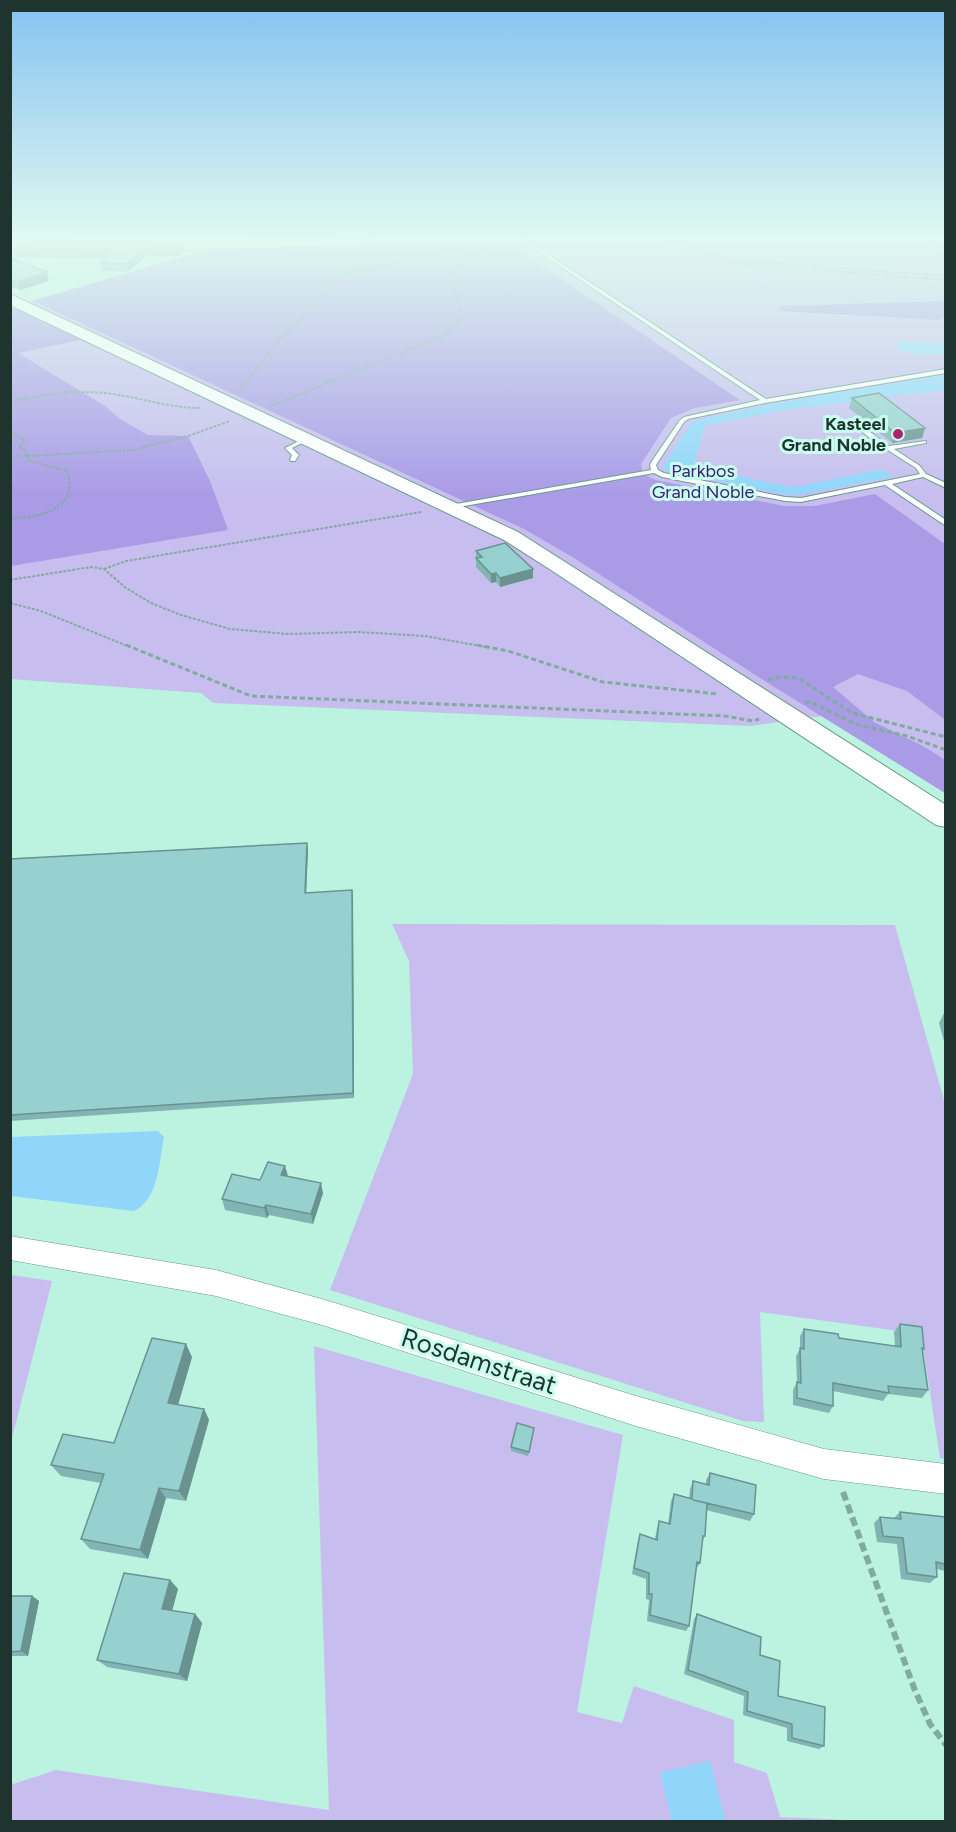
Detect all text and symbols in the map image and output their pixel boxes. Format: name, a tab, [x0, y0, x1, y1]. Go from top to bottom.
place label: Kasteel Grand Noble	[781, 413, 886, 456]
marker: Kasteel Grand Noble	[891, 427, 905, 441]
park label: Parkbos Grand Noble	[652, 460, 755, 503]
street label: Rosdamstraat	[397, 1321, 561, 1401]

